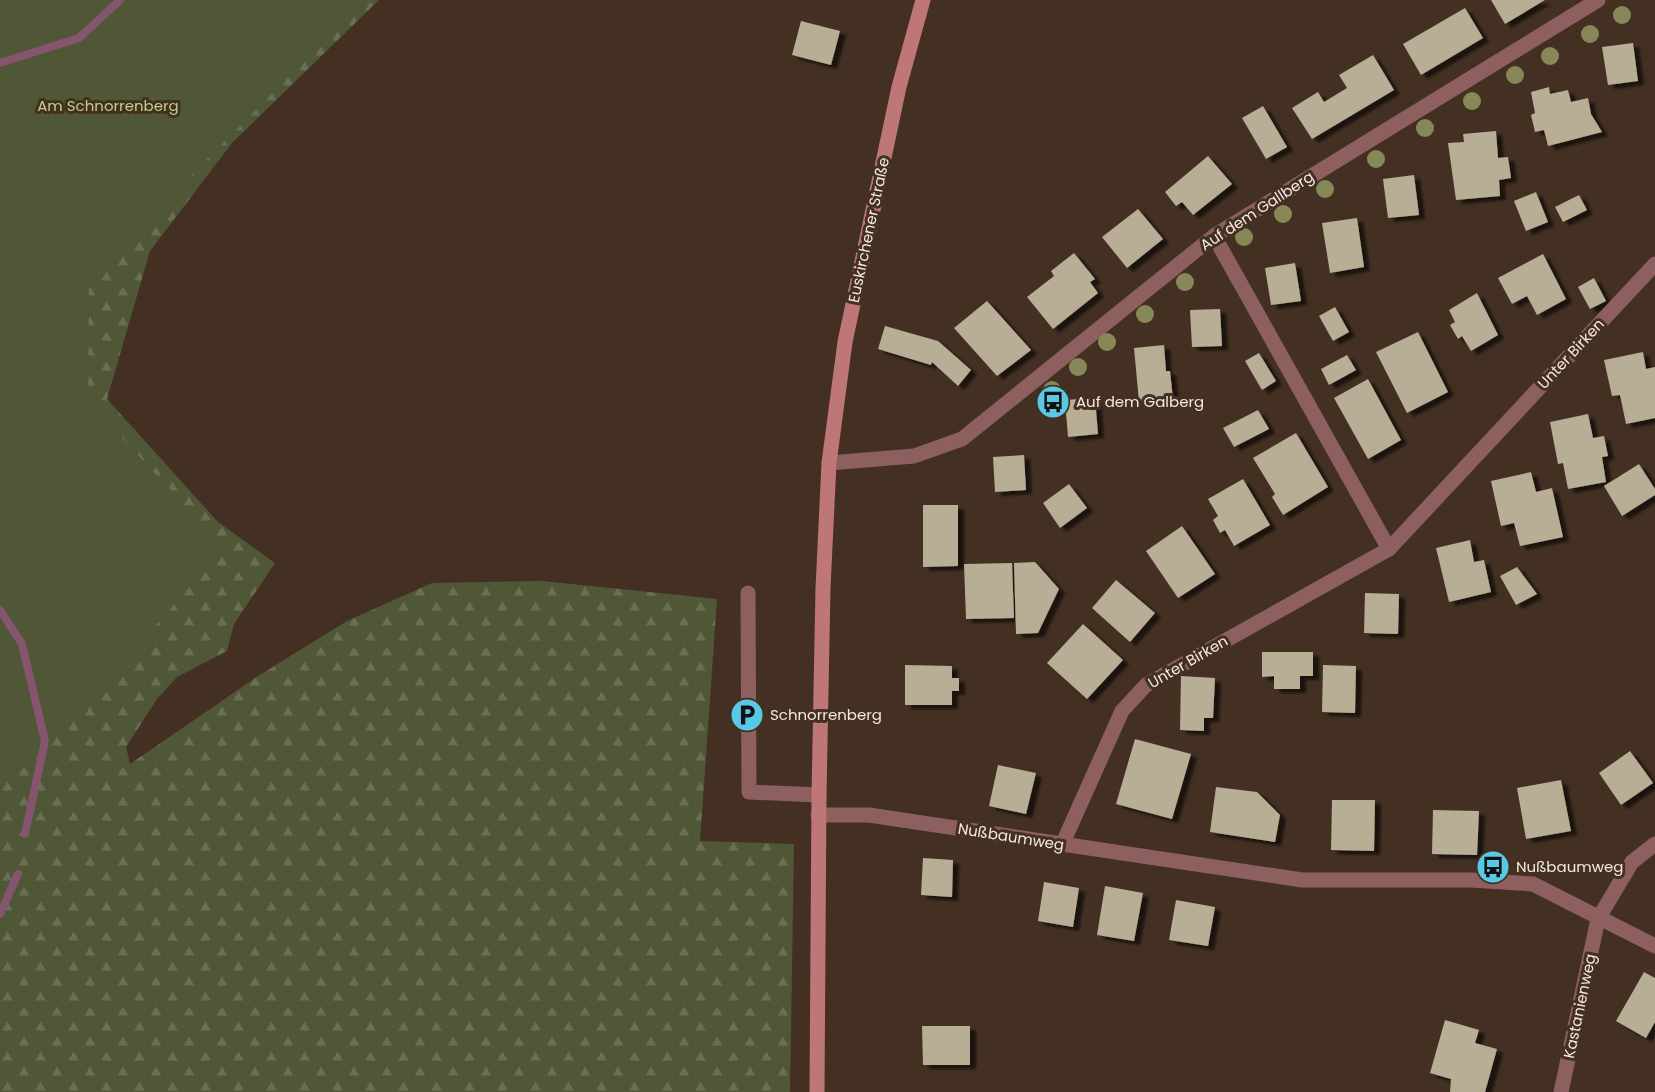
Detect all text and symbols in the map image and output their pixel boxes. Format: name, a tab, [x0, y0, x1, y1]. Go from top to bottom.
park label: Am Schnorrenberg	[37, 95, 179, 116]
street label: Euskirchener Straße	[843, 155, 894, 305]
street label: Auf dem Gallberg	[1196, 166, 1318, 255]
street label: Unter Birken	[1533, 314, 1609, 393]
bus stop icon: Auf dem Galberg	[1035, 384, 1071, 420]
place label: Auf dem Galberg	[1076, 391, 1204, 412]
street label: Unter Birken	[1144, 630, 1232, 693]
parking icon: Schnorrenberg	[729, 697, 765, 733]
place label: Schnorrenberg	[770, 704, 882, 725]
street label: Nußbaumweg	[956, 818, 1066, 855]
bus stop icon: Nußbaumweg	[1475, 849, 1511, 885]
place label: Nußbaumweg	[1516, 856, 1623, 877]
street label: Kastanienweg	[1558, 952, 1601, 1060]

